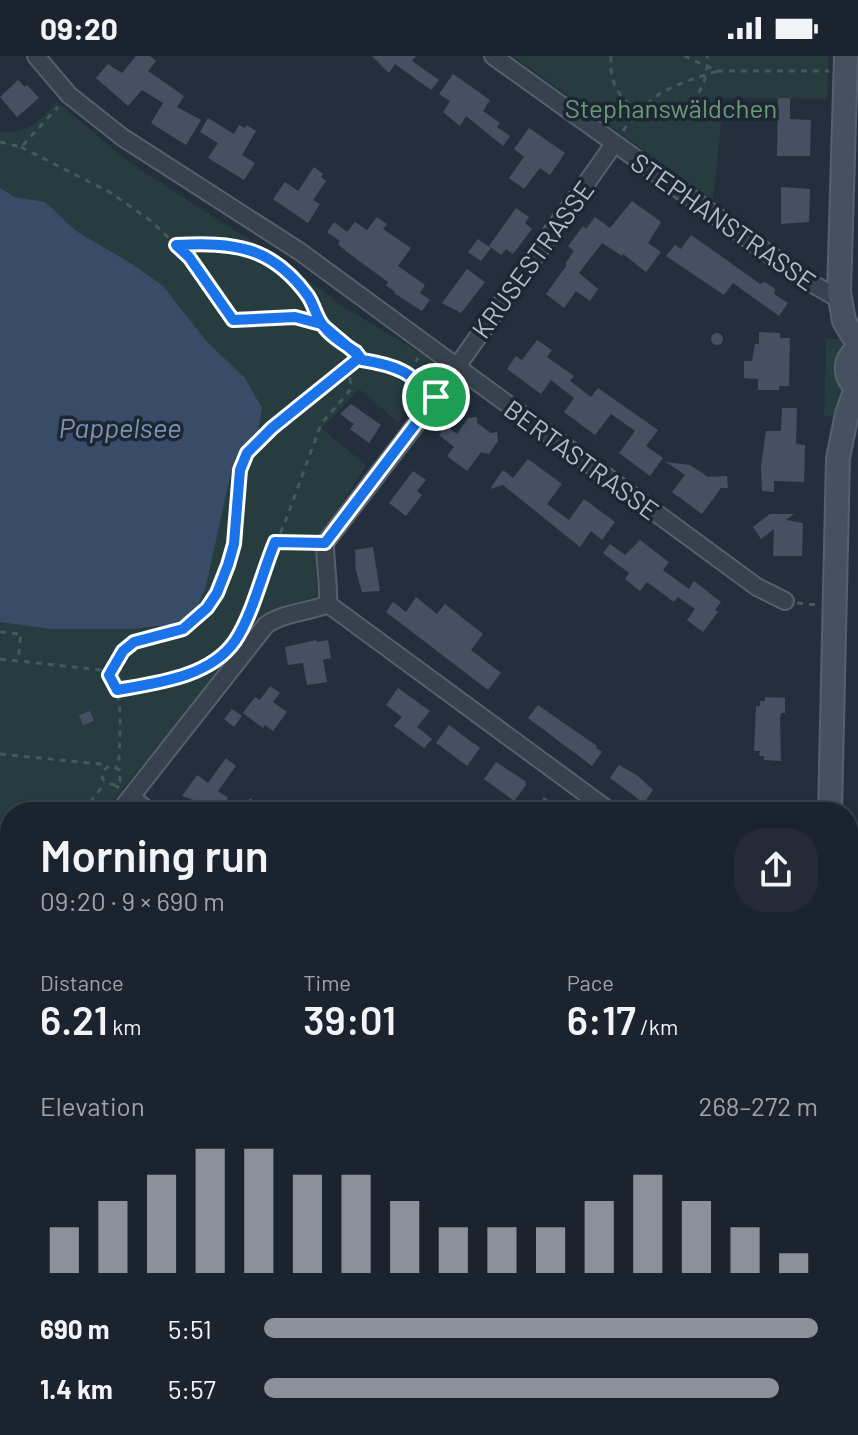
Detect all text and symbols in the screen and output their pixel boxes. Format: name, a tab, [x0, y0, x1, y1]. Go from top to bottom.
text: 09:20	[40, 10, 118, 46]
park label: Stephanswäldchen	[565, 92, 777, 123]
street label: STEPHANSTRASSE	[626, 146, 822, 296]
street label: KRUSESTRASSE	[465, 174, 599, 344]
pin	[402, 363, 470, 431]
icon: arrive	[414, 375, 458, 419]
street label: BERTASTRASSE	[499, 393, 665, 525]
water label: Pappelsee	[58, 410, 182, 444]
text: Morning run	[40, 828, 269, 881]
button: share	[734, 828, 818, 912]
text: 09:20 · 9 × 690 m	[40, 885, 225, 916]
text: Distance	[40, 969, 124, 995]
text: Time	[303, 969, 351, 995]
text: Pace	[567, 969, 614, 995]
text: 6.21	[40, 995, 108, 1043]
text: 39:01	[303, 995, 396, 1043]
text: 6:17	[567, 995, 636, 1043]
text: km	[108, 1013, 142, 1039]
text: /km	[636, 1013, 678, 1039]
text: Elevation	[40, 1090, 145, 1121]
text: 268–272 m	[699, 1090, 818, 1121]
text: 690 m	[40, 1313, 110, 1344]
text: 5:51	[168, 1313, 212, 1344]
text: 1.4 km	[40, 1373, 113, 1404]
text: 5:57	[168, 1373, 216, 1404]

